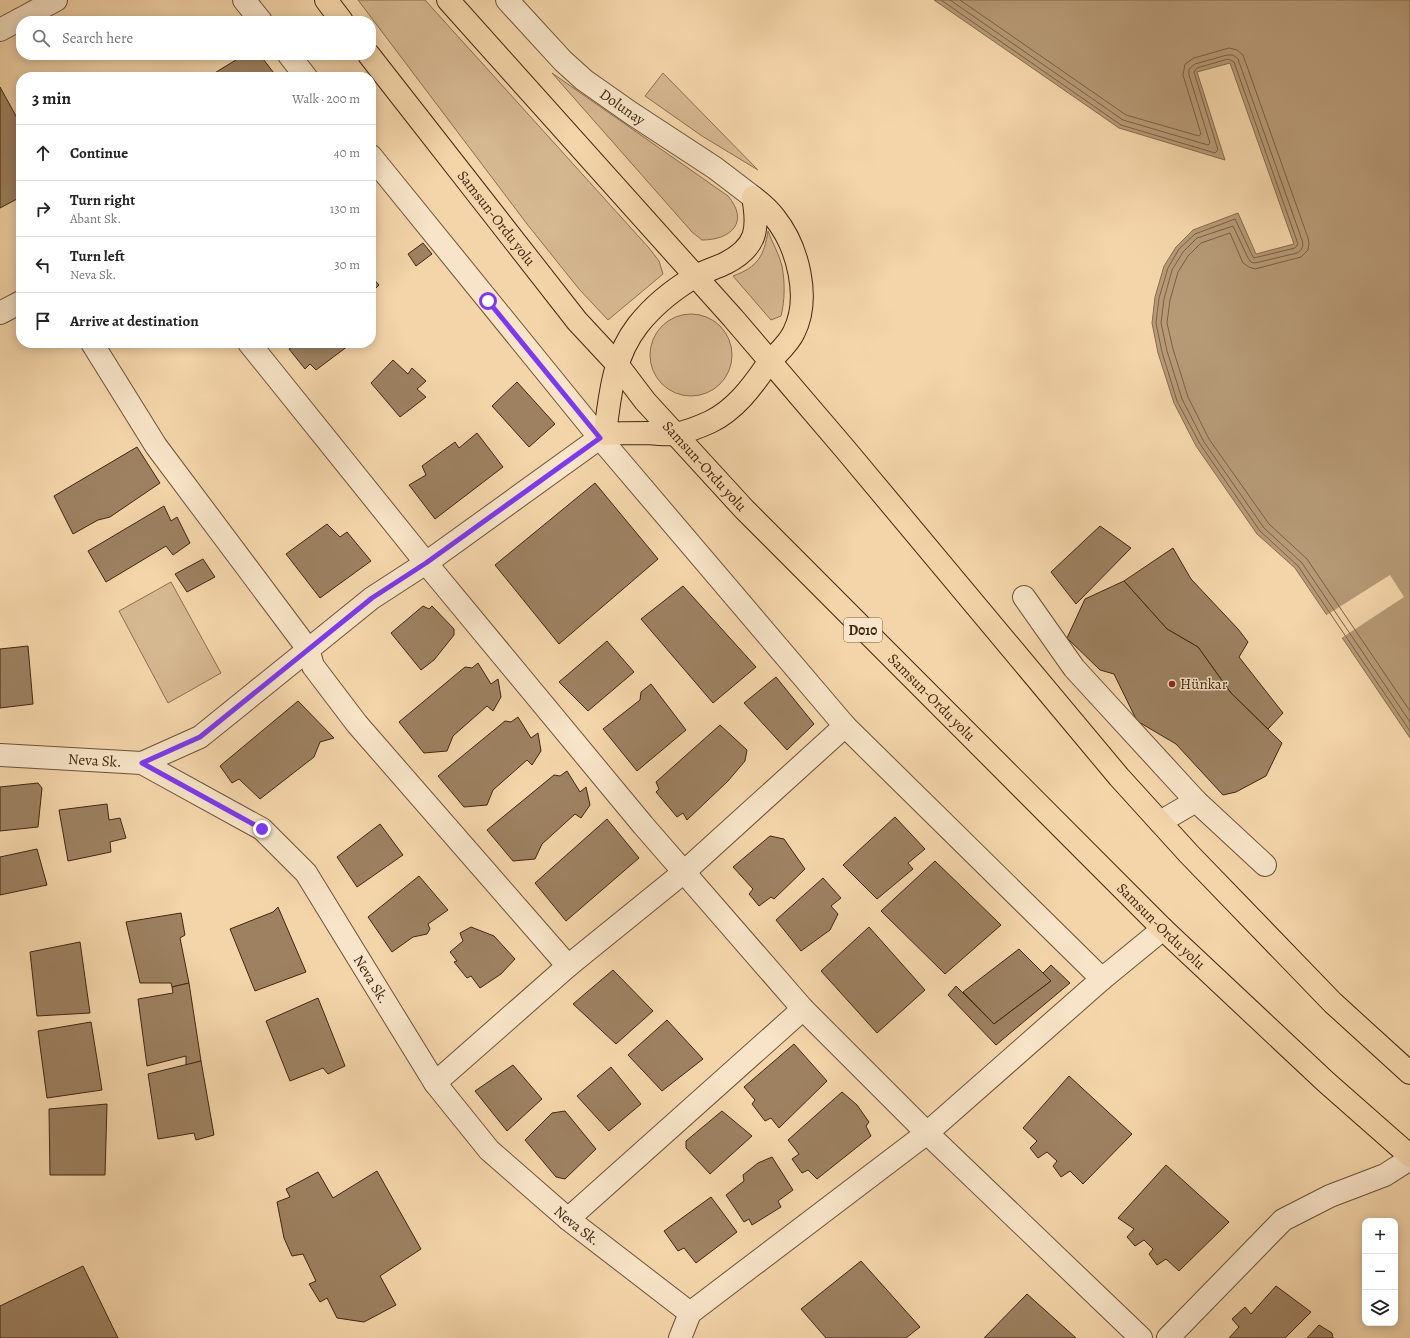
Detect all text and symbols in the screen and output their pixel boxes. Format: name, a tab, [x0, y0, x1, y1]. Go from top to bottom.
search box	[16, 16, 376, 60]
icon: search	[30, 27, 52, 49]
text: Search here	[62, 28, 133, 48]
street label: Dolunay	[596, 84, 649, 130]
text: 3 min	[32, 87, 71, 110]
text: Walk · 200 m	[292, 90, 360, 107]
icon: ahead	[32, 142, 54, 164]
text: Continue	[70, 143, 128, 163]
text: 40 m	[334, 144, 360, 161]
street label: Samsun-Ordu yolu	[453, 166, 541, 271]
text: Turn right	[70, 190, 135, 210]
icon: right	[32, 198, 54, 220]
text: 130 m	[330, 200, 360, 217]
text: Abant Sk.	[70, 210, 121, 227]
text: Turn left	[70, 246, 125, 266]
icon: left	[32, 254, 54, 276]
text: 30 m	[334, 256, 360, 273]
text: Neva Sk.	[70, 266, 116, 283]
route start	[479, 292, 497, 310]
icon: arrive	[32, 310, 54, 332]
text: Arrive at destination	[70, 311, 199, 331]
street label: Samsun-Ordu yolu	[658, 416, 752, 516]
road number: D010	[844, 618, 882, 642]
street label: Samsun-Ordu yolu	[884, 649, 980, 746]
place label: Hünkar	[1180, 674, 1228, 694]
marker: Hünkar	[1167, 679, 1177, 689]
street label: Neva Sk.	[68, 749, 122, 772]
route end	[253, 820, 271, 838]
street label: Samsun-Ordu yolu	[1112, 878, 1210, 974]
street label: Neva Sk.	[349, 951, 394, 1007]
street label: Neva Sk.	[550, 1201, 604, 1250]
map controls	[1362, 1218, 1398, 1326]
button: +	[1362, 1218, 1398, 1254]
button: −	[1362, 1254, 1398, 1290]
button: layers	[1362, 1290, 1398, 1326]

